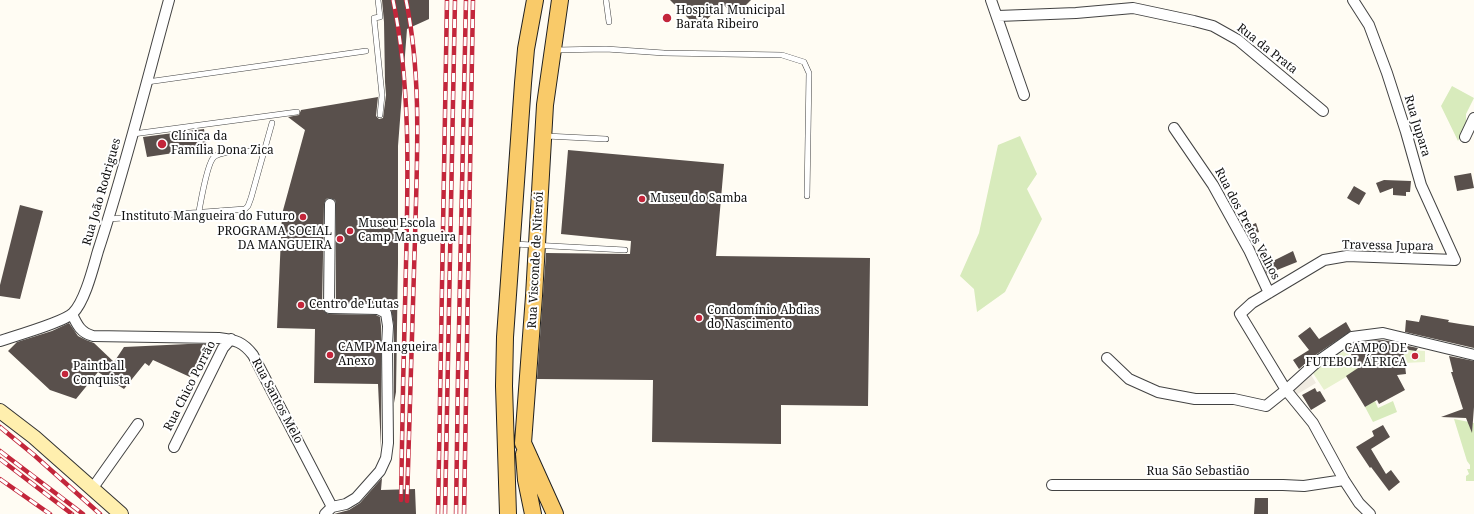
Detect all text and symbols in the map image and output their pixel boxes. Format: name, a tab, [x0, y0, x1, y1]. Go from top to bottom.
place label: Hospital Municipal Barata Ribeiro	[676, 4, 785, 32]
marker: Hospital Municipal Barata Ribeiro	[661, 12, 673, 24]
street label: Rua da Prata	[1234, 21, 1300, 77]
street label: Rua Jupara	[1401, 94, 1433, 158]
place label: Clínica da Família Dona Zica	[171, 130, 274, 158]
street label: Rua João Rodrigues	[80, 137, 124, 247]
marker: Clínica da Família Dona Zica	[156, 138, 168, 150]
street label: Rua dos Pretos Velhos	[1211, 166, 1283, 282]
street label: Rua Visconde de Niterói	[525, 191, 547, 329]
place label: Museu do Samba	[650, 192, 748, 206]
marker: Museu do Samba	[637, 194, 647, 204]
place label: Instituto Mangueira do Futuro	[121, 210, 295, 224]
marker: Instituto Mangueira do Futuro	[298, 212, 308, 222]
place label: Museu Escola Camp Mangueira	[358, 217, 456, 245]
place label: PROGRAMA SOCIAL DA MANGUEIRA	[217, 225, 332, 253]
marker: Museu Escola Camp Mangueira	[345, 226, 355, 236]
marker: PROGRAMA SOCIAL DA MANGUEIRA	[335, 234, 345, 244]
street label: Travessa Jupara	[1342, 238, 1434, 254]
place label: Centro de Lutas	[309, 298, 399, 312]
marker: Centro de Lutas	[296, 300, 306, 310]
place label: Condomínio Abdias do Nascimento	[707, 304, 819, 332]
marker: Condomínio Abdias do Nascimento	[694, 313, 704, 323]
street label: Rua Chico Porrão	[161, 339, 219, 433]
place label: CAMP Mangueira Anexo	[338, 341, 438, 369]
place label: CAMPO DE FUTEBOL ÁFRICA	[1305, 342, 1407, 370]
marker: CAMP Mangueira Anexo	[325, 350, 335, 360]
marker: CAMPO DE FUTEBOL ÁFRICA	[1410, 351, 1420, 361]
street label: Rua Santos Melo	[248, 356, 306, 446]
place label: Paintball Conquista	[73, 360, 130, 388]
marker: Paintball Conquista	[60, 369, 70, 379]
street label: Rua São Sebastião	[1147, 465, 1249, 479]

